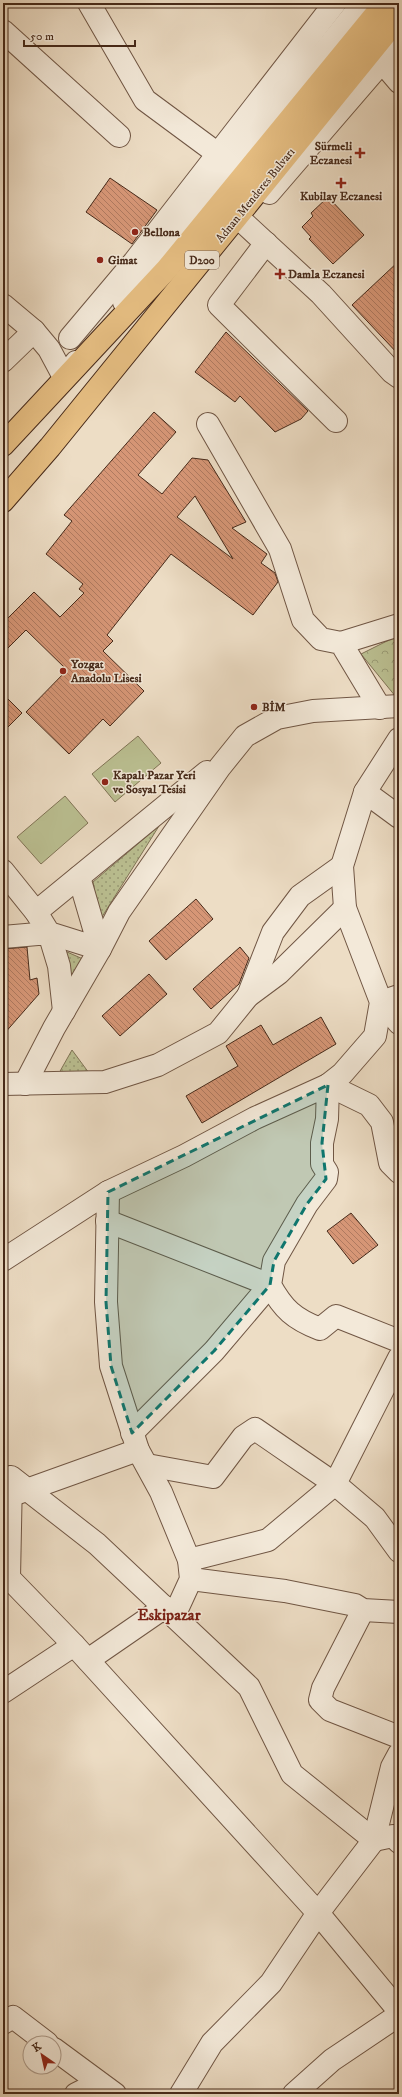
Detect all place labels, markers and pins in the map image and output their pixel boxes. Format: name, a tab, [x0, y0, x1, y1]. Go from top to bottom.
place label: Sürmeli Eczanesi	[310, 139, 352, 168]
marker: Sürmeli Eczanesi	[355, 148, 365, 158]
marker: Kubilay Eczanesi	[336, 178, 346, 188]
place label: Kubilay Eczanesi	[300, 189, 382, 204]
place label: Bellona	[143, 225, 181, 240]
marker: Bellona	[130, 227, 140, 237]
place label: Gimat	[108, 253, 138, 268]
marker: Gimat	[95, 255, 105, 265]
place label: Damla Eczanesi	[288, 267, 365, 282]
marker: Damla Eczanesi	[275, 269, 285, 279]
place label: Yozgat Anadolu Lisesi	[70, 657, 142, 686]
marker: Yozgat Anadolu Lisesi	[58, 666, 68, 676]
place label: BİM	[262, 700, 286, 715]
marker: BİM	[249, 702, 259, 712]
place label: Kapalı Pazar Yeri ve Sosyal Tesisi	[112, 768, 196, 797]
marker: Kapalı Pazar Yeri ve Sosyal Tesisi	[100, 777, 110, 787]

